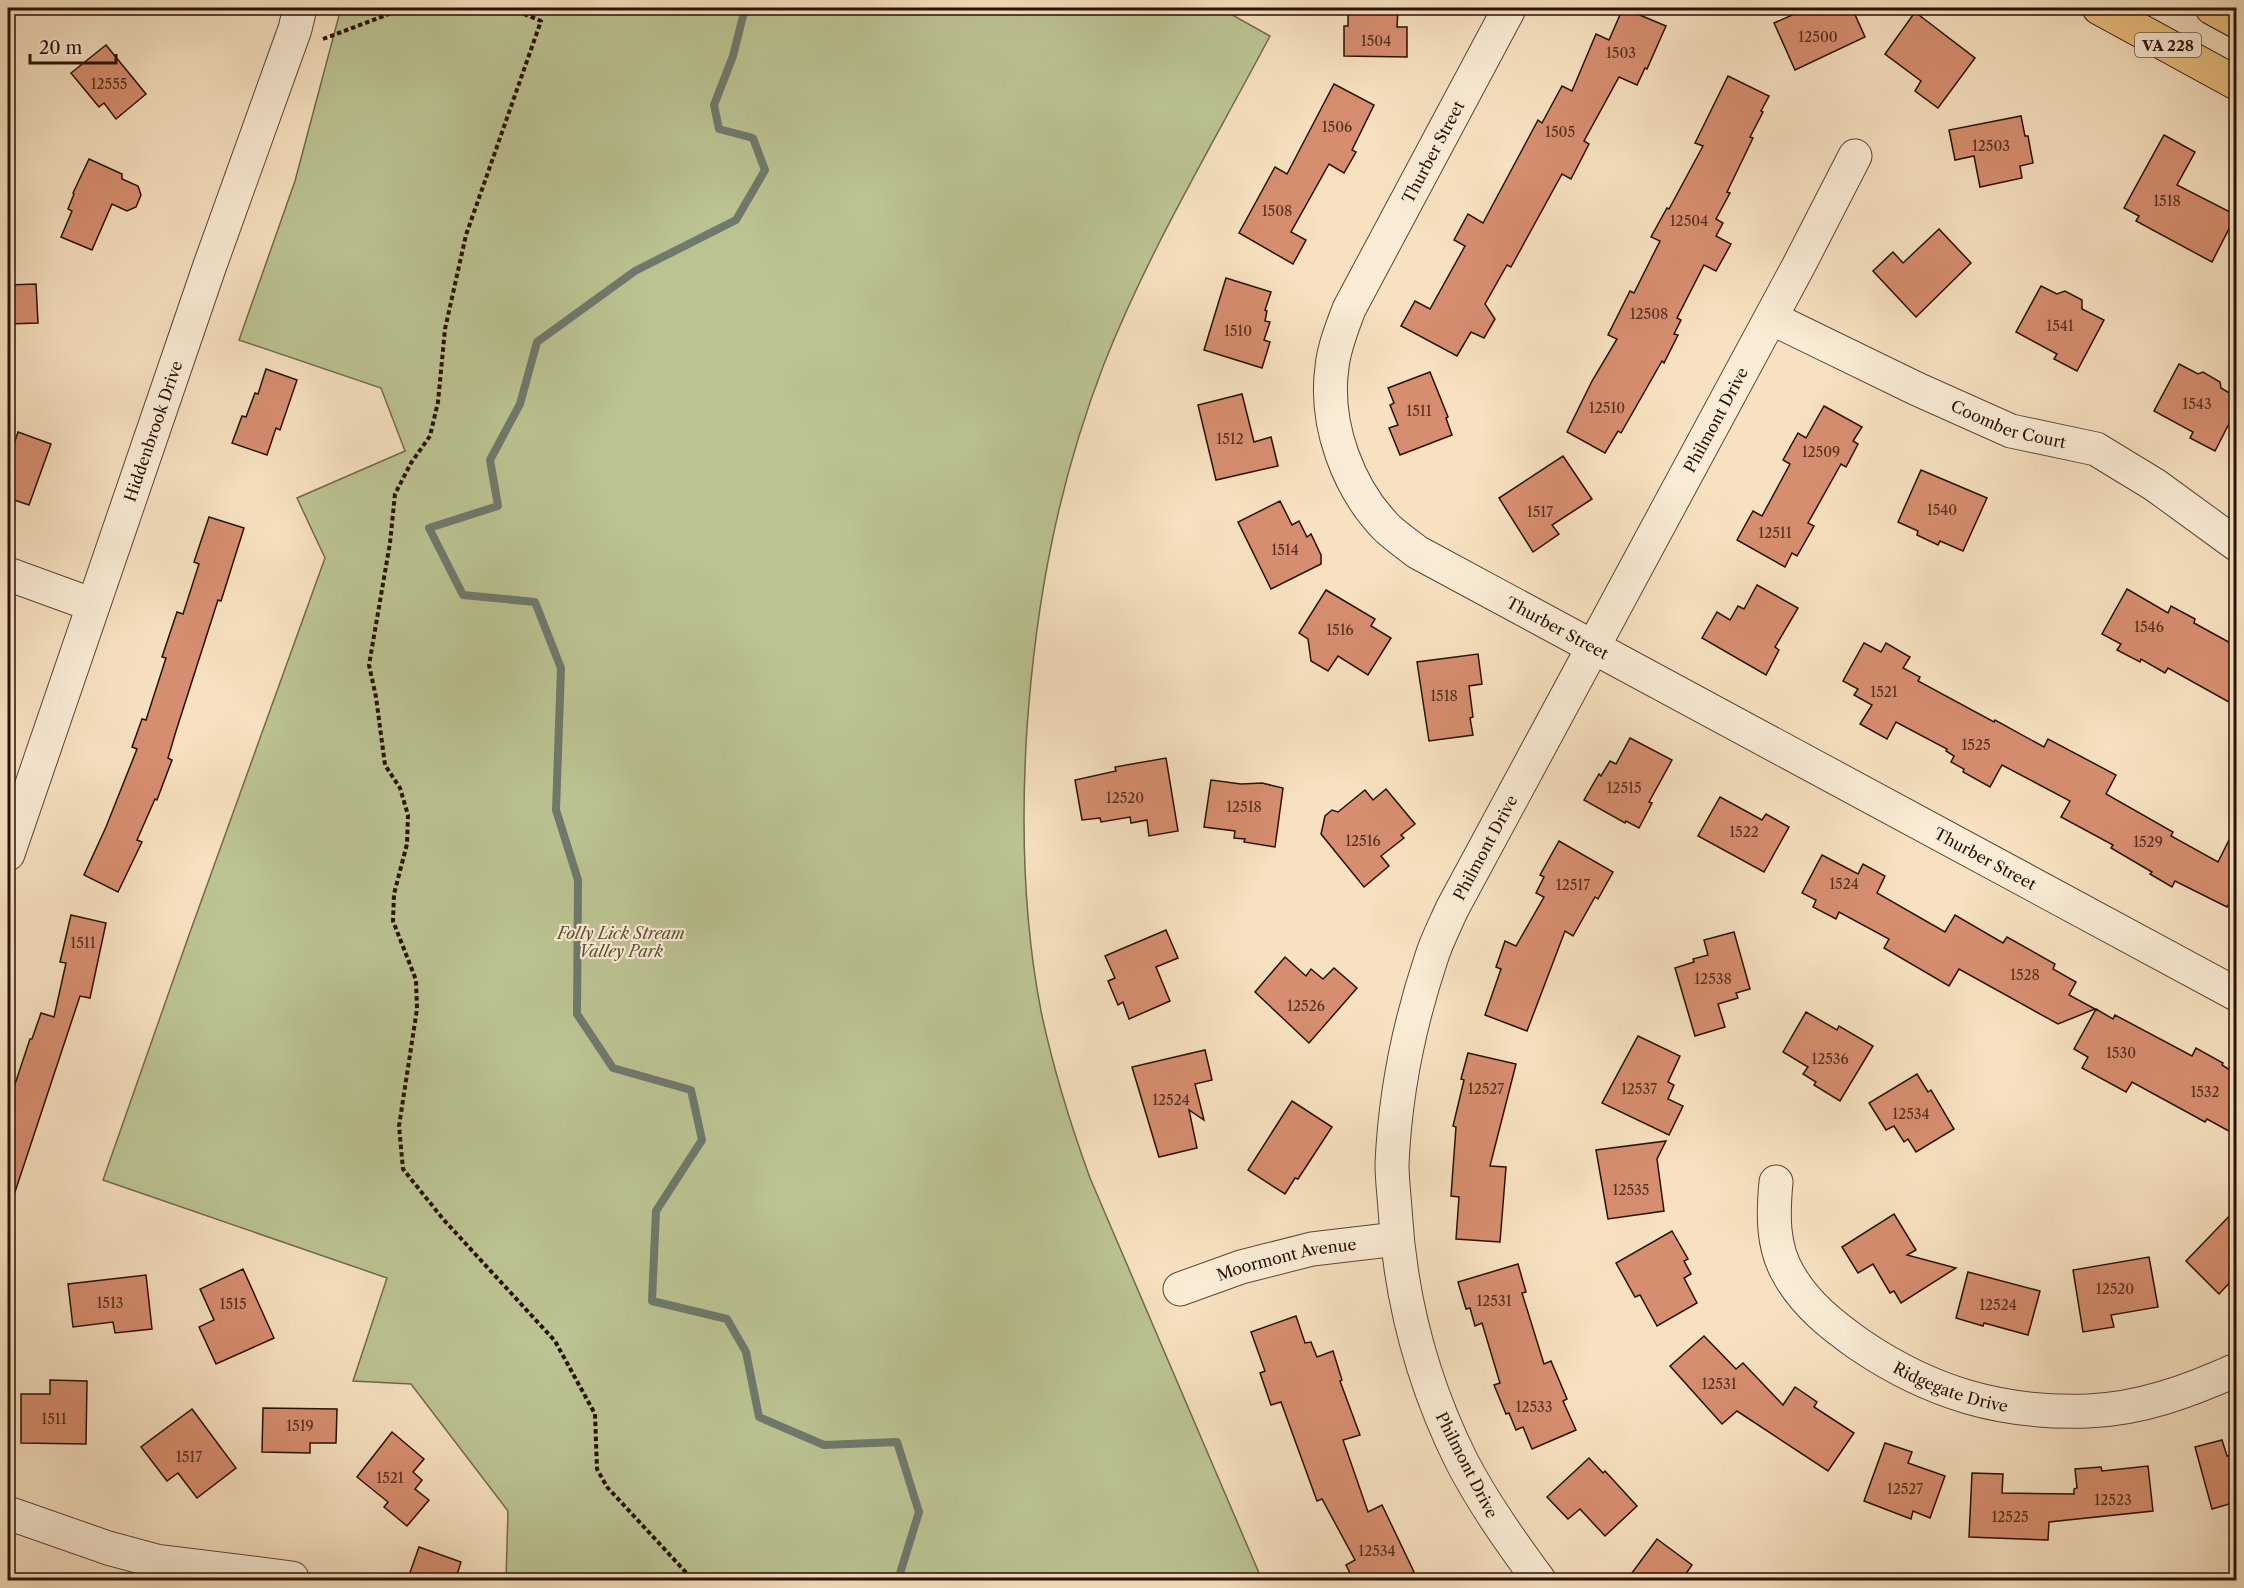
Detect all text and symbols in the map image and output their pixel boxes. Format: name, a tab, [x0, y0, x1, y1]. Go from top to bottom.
scale bar	[30, 27, 116, 65]
house number: 12500	[1798, 28, 1838, 46]
house number: 1504	[1361, 32, 1391, 50]
road number: VA 228	[2135, 33, 2201, 57]
text: 20 m	[39, 37, 83, 59]
house number: 1503	[1606, 44, 1636, 62]
house number: 12555	[91, 75, 127, 93]
street label: Thurber Street	[1398, 97, 1469, 207]
house number: 1506	[1322, 118, 1352, 136]
house number: 1505	[1545, 123, 1575, 141]
house number: 12503	[1972, 137, 2010, 155]
house number: 1518	[2153, 192, 2181, 210]
house number: 1508	[1262, 202, 1292, 220]
house number: 12504	[1670, 212, 1708, 230]
house number: 12508	[1630, 305, 1668, 323]
house number: 1541	[2046, 317, 2074, 335]
house number: 1510	[1224, 322, 1252, 340]
street label: Hiddenbrook Drive	[120, 358, 186, 504]
street label: Philmont Drive	[1679, 364, 1752, 476]
house number: 1543	[2182, 395, 2212, 413]
street label: Coomber Court	[1948, 396, 2068, 452]
house number: 12510	[1589, 399, 1625, 417]
house number: 1511	[1406, 402, 1432, 420]
house number: 1512	[1216, 430, 1244, 448]
house number: 12509	[1802, 443, 1840, 461]
house number: 1540	[1927, 501, 1957, 519]
house number: 1517	[1527, 503, 1553, 521]
house number: 12511	[1758, 524, 1792, 542]
house number: 1514	[1271, 541, 1299, 559]
street label: Thurber Street	[1503, 592, 1612, 664]
house number: 1546	[2134, 618, 2164, 636]
house number: 1516	[1326, 621, 1354, 639]
house number: 1521	[1870, 683, 1898, 701]
house number: 1518	[1430, 687, 1458, 705]
house number: 1525	[1961, 736, 1991, 754]
house number: 12515	[1606, 779, 1642, 797]
house number: 12520	[1106, 789, 1144, 807]
street label: Philmont Drive	[1449, 792, 1522, 904]
house number: 12518	[1226, 798, 1262, 816]
house number: 1522	[1729, 823, 1759, 841]
street label: Thurber Street	[1930, 823, 2040, 894]
house number: 12516	[1345, 832, 1381, 850]
house number: 1529	[2133, 833, 2163, 851]
house number: 1524	[1829, 875, 1859, 893]
house number: 12517	[1556, 876, 1590, 894]
park label: Folly Lick Stream Valley Park	[555, 923, 685, 961]
house number: 1511	[70, 934, 96, 952]
house number: 1528	[2010, 966, 2040, 984]
house number: 12538	[1694, 970, 1732, 988]
house number: 12526	[1287, 997, 1325, 1015]
house number: 1530	[2106, 1044, 2136, 1062]
house number: 12536	[1811, 1050, 1849, 1068]
house number: 12527	[1468, 1080, 1504, 1098]
house number: 12537	[1621, 1080, 1657, 1098]
house number: 1532	[2190, 1083, 2220, 1101]
house number: 12524	[1152, 1091, 1190, 1109]
house number: 12534	[1892, 1105, 1930, 1123]
house number: 12535	[1613, 1181, 1649, 1199]
street label: Moormont Avenue	[1214, 1234, 1357, 1285]
house number: 12520	[2096, 1280, 2134, 1298]
house number: 12531	[1476, 1292, 1512, 1310]
house number: 1513	[96, 1294, 124, 1312]
house number: 1515	[220, 1295, 246, 1313]
house number: 12524	[1979, 1296, 2017, 1314]
street label: Ridgegate Drive	[1890, 1357, 2010, 1416]
house number: 12531	[1701, 1375, 1737, 1393]
house number: 12533	[1516, 1398, 1552, 1416]
street label: Philmont Drive	[1432, 1409, 1502, 1521]
house number: 1511	[41, 1410, 67, 1428]
house number: 1519	[286, 1417, 314, 1435]
house number: 1517	[176, 1448, 202, 1466]
house number: 1521	[376, 1469, 404, 1487]
house number: 12527	[1887, 1480, 1923, 1498]
house number: 12523	[2094, 1491, 2132, 1509]
house number: 12525	[1991, 1508, 2029, 1526]
house number: 12534	[1358, 1542, 1396, 1560]

